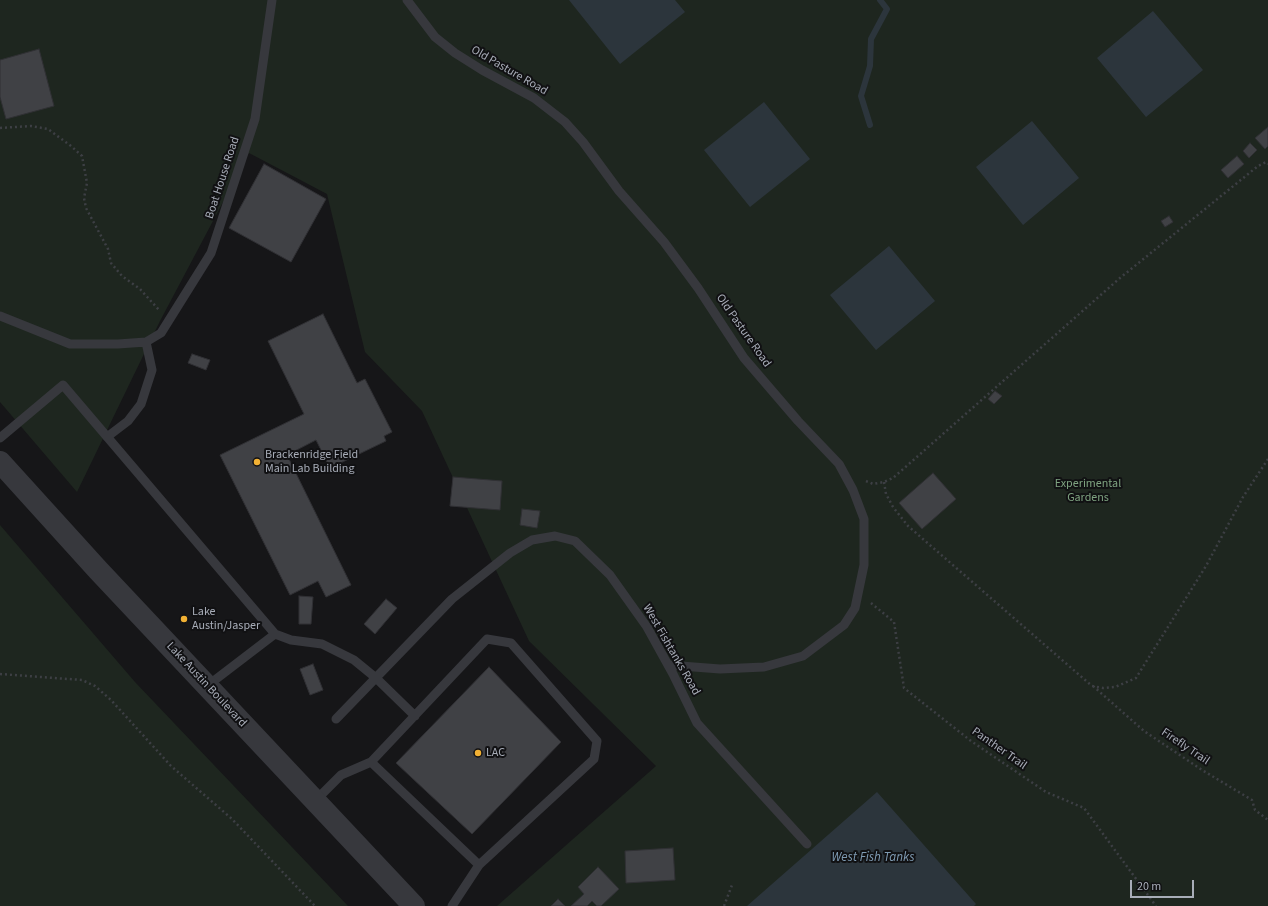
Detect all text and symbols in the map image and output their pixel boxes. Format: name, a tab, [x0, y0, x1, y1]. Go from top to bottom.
street label: Old Pasture Road	[468, 43, 550, 99]
street label: Boat House Road	[203, 135, 243, 221]
street label: Old Pasture Road	[712, 292, 774, 370]
place label: Brackenridge Field Main Lab Building	[265, 448, 358, 476]
marker: Brackenridge Field Main Lab Building	[252, 457, 262, 467]
park label: Experimental Gardens	[1055, 477, 1121, 505]
street label: West Fishtanks Road	[639, 602, 703, 698]
place label: Lake Austin/Jasper	[192, 605, 260, 633]
marker: Lake Austin/Jasper	[179, 614, 189, 624]
street label: Lake Austin Boulevard	[163, 640, 249, 730]
street label: Panther Trail	[969, 725, 1029, 773]
street label: Firefly Trail	[1158, 726, 1212, 768]
place label: LAC	[486, 746, 505, 760]
marker: LAC	[473, 748, 483, 758]
water label: West Fish Tanks	[832, 850, 914, 866]
scale bar	[1132, 872, 1196, 898]
text: 20 m	[1137, 878, 1161, 895]

